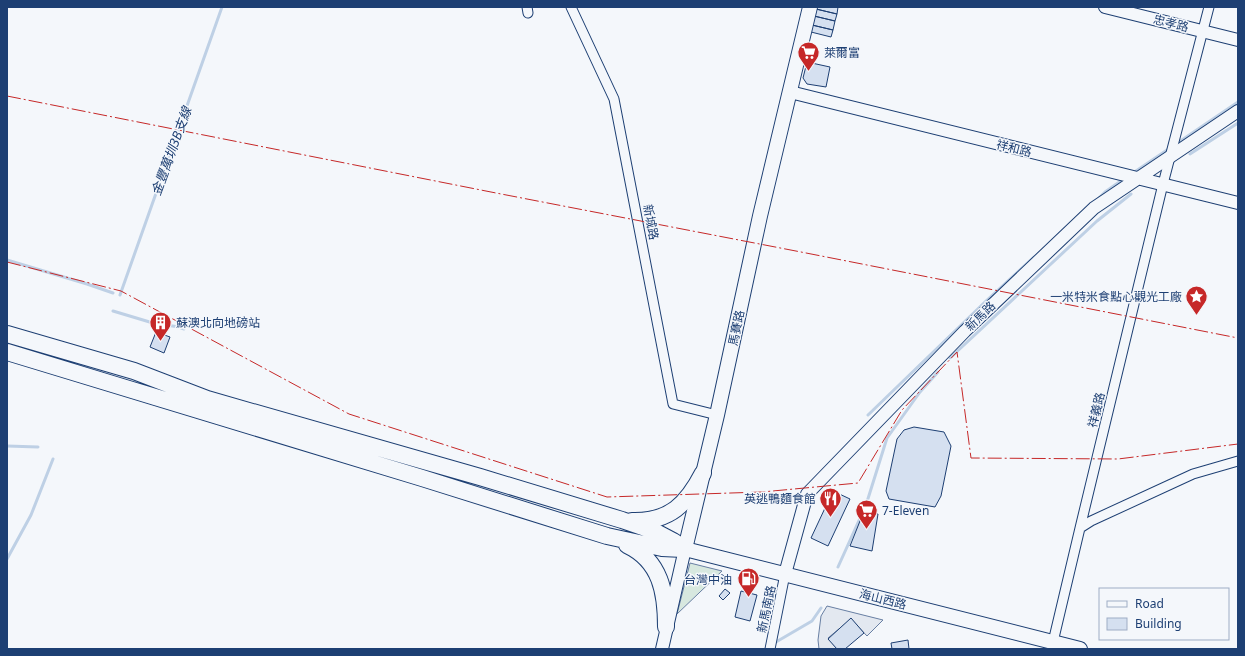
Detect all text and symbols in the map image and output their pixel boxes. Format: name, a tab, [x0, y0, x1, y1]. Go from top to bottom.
street label: 忠孝路	[1151, 10, 1191, 36]
supermarket icon: 萊爾富	[795, 39, 821, 72]
place label: 萊爾富	[824, 44, 860, 61]
water label: 金豐萬圳3B支線	[147, 102, 196, 198]
street label: 祥和路	[994, 135, 1034, 161]
street label: 新城路	[639, 203, 663, 241]
place icon: 一米特米食點心觀光工廠	[1184, 283, 1210, 316]
place label: 一米特米食點心觀光工廠	[1050, 288, 1182, 305]
street label: 新馬路	[961, 297, 999, 335]
building icon: 蘇澳北向地磅站	[147, 309, 173, 342]
street label: 馬賽路	[724, 309, 748, 347]
place label: 蘇澳北向地磅站	[176, 314, 260, 331]
street label: 祥義路	[1083, 390, 1109, 430]
restaurant icon: 英逃鴨麵食館	[818, 485, 844, 518]
place label: 英逃鴨麵食館	[744, 490, 816, 507]
supermarket icon: 7-Eleven	[853, 497, 879, 530]
place label: 7-Eleven	[882, 502, 929, 519]
fuel station icon: 台灣中油	[735, 566, 761, 599]
place label: 台灣中油	[684, 571, 732, 588]
street label: 新馬南路	[753, 584, 779, 634]
street label: 海山西路	[858, 585, 908, 613]
legend	[1099, 588, 1229, 640]
text: Road	[1135, 595, 1164, 612]
text: Building	[1135, 615, 1182, 632]

